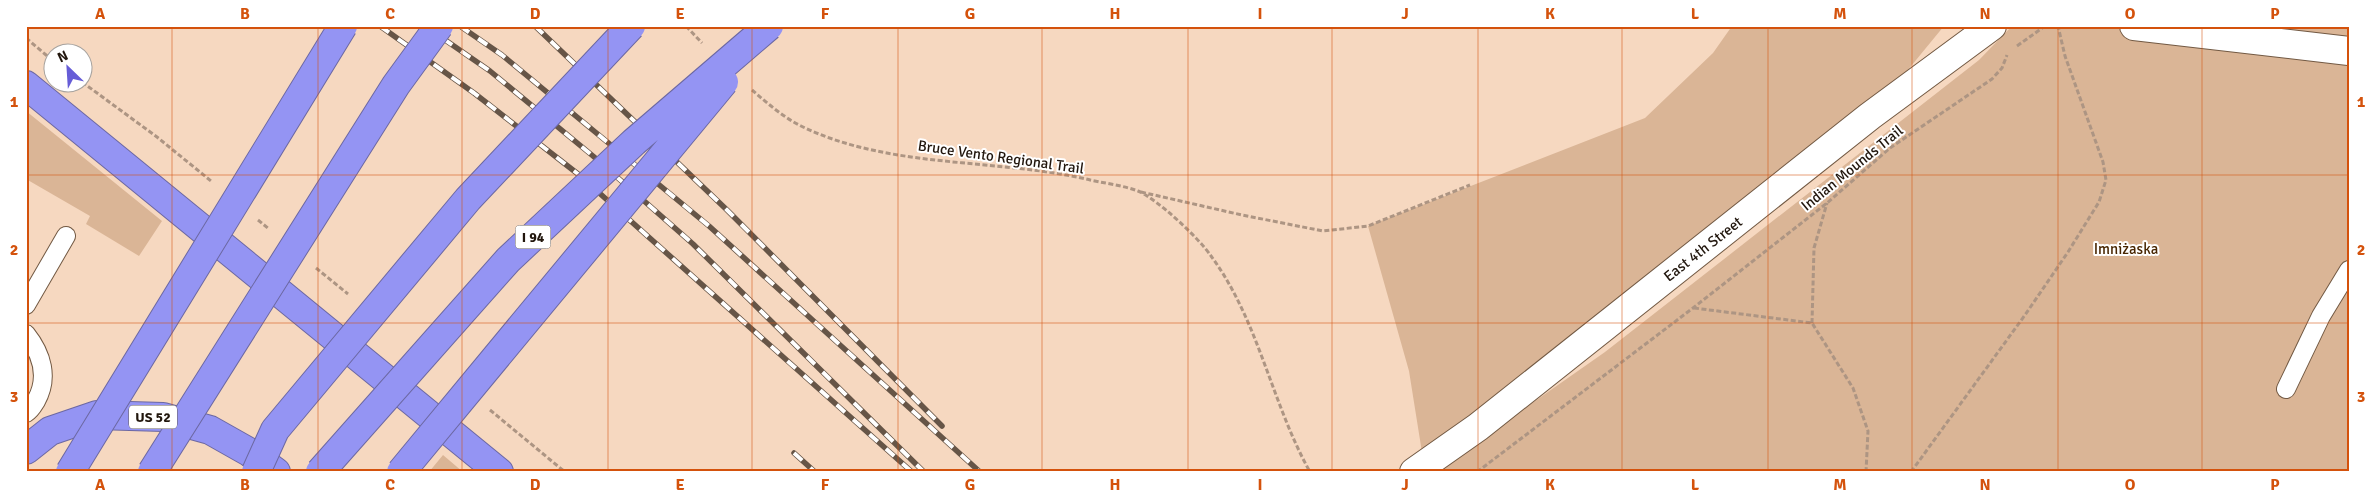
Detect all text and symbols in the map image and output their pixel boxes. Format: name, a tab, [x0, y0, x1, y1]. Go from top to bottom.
text: A	[95, 4, 106, 24]
text: B	[240, 4, 250, 24]
text: C	[385, 4, 395, 24]
text: D	[530, 4, 541, 24]
text: E	[675, 4, 685, 24]
text: F	[821, 4, 830, 24]
text: G	[965, 4, 975, 24]
text: H	[1110, 4, 1120, 24]
text: I	[1257, 4, 1263, 24]
text: J	[1401, 4, 1409, 24]
text: K	[1545, 4, 1555, 24]
text: L	[1691, 4, 1700, 24]
text: M	[1833, 4, 1847, 24]
text: N	[1979, 4, 1991, 24]
text: O	[2125, 4, 2136, 24]
text: P	[2270, 4, 2280, 24]
north arrow	[42, 42, 92, 92]
text: N	[55, 47, 71, 66]
text: 1	[10, 92, 19, 112]
text: 1	[2357, 92, 2366, 112]
street label: Indian Mounds Trail	[1797, 121, 1907, 215]
street label: Bruce Vento Regional Trail	[917, 136, 1085, 178]
street label: East 4th Street	[1660, 213, 1746, 285]
road number: I 94	[516, 226, 550, 248]
text: 2	[10, 240, 18, 260]
park label: Imniżaska	[2094, 240, 2158, 258]
text: 2	[2357, 240, 2365, 260]
text: 3	[10, 387, 18, 407]
text: 3	[2357, 387, 2365, 407]
road number: US 52	[129, 406, 177, 428]
text: A	[95, 475, 106, 495]
text: B	[240, 475, 250, 495]
text: C	[385, 475, 395, 495]
text: D	[530, 475, 541, 495]
text: E	[675, 475, 685, 495]
text: F	[821, 475, 830, 495]
text: G	[965, 475, 975, 495]
text: H	[1110, 475, 1120, 495]
text: I	[1257, 475, 1263, 495]
text: J	[1401, 475, 1409, 495]
text: K	[1545, 475, 1555, 495]
text: L	[1691, 475, 1700, 495]
text: M	[1833, 475, 1847, 495]
text: N	[1979, 475, 1991, 495]
text: O	[2125, 475, 2136, 495]
text: P	[2270, 475, 2280, 495]

